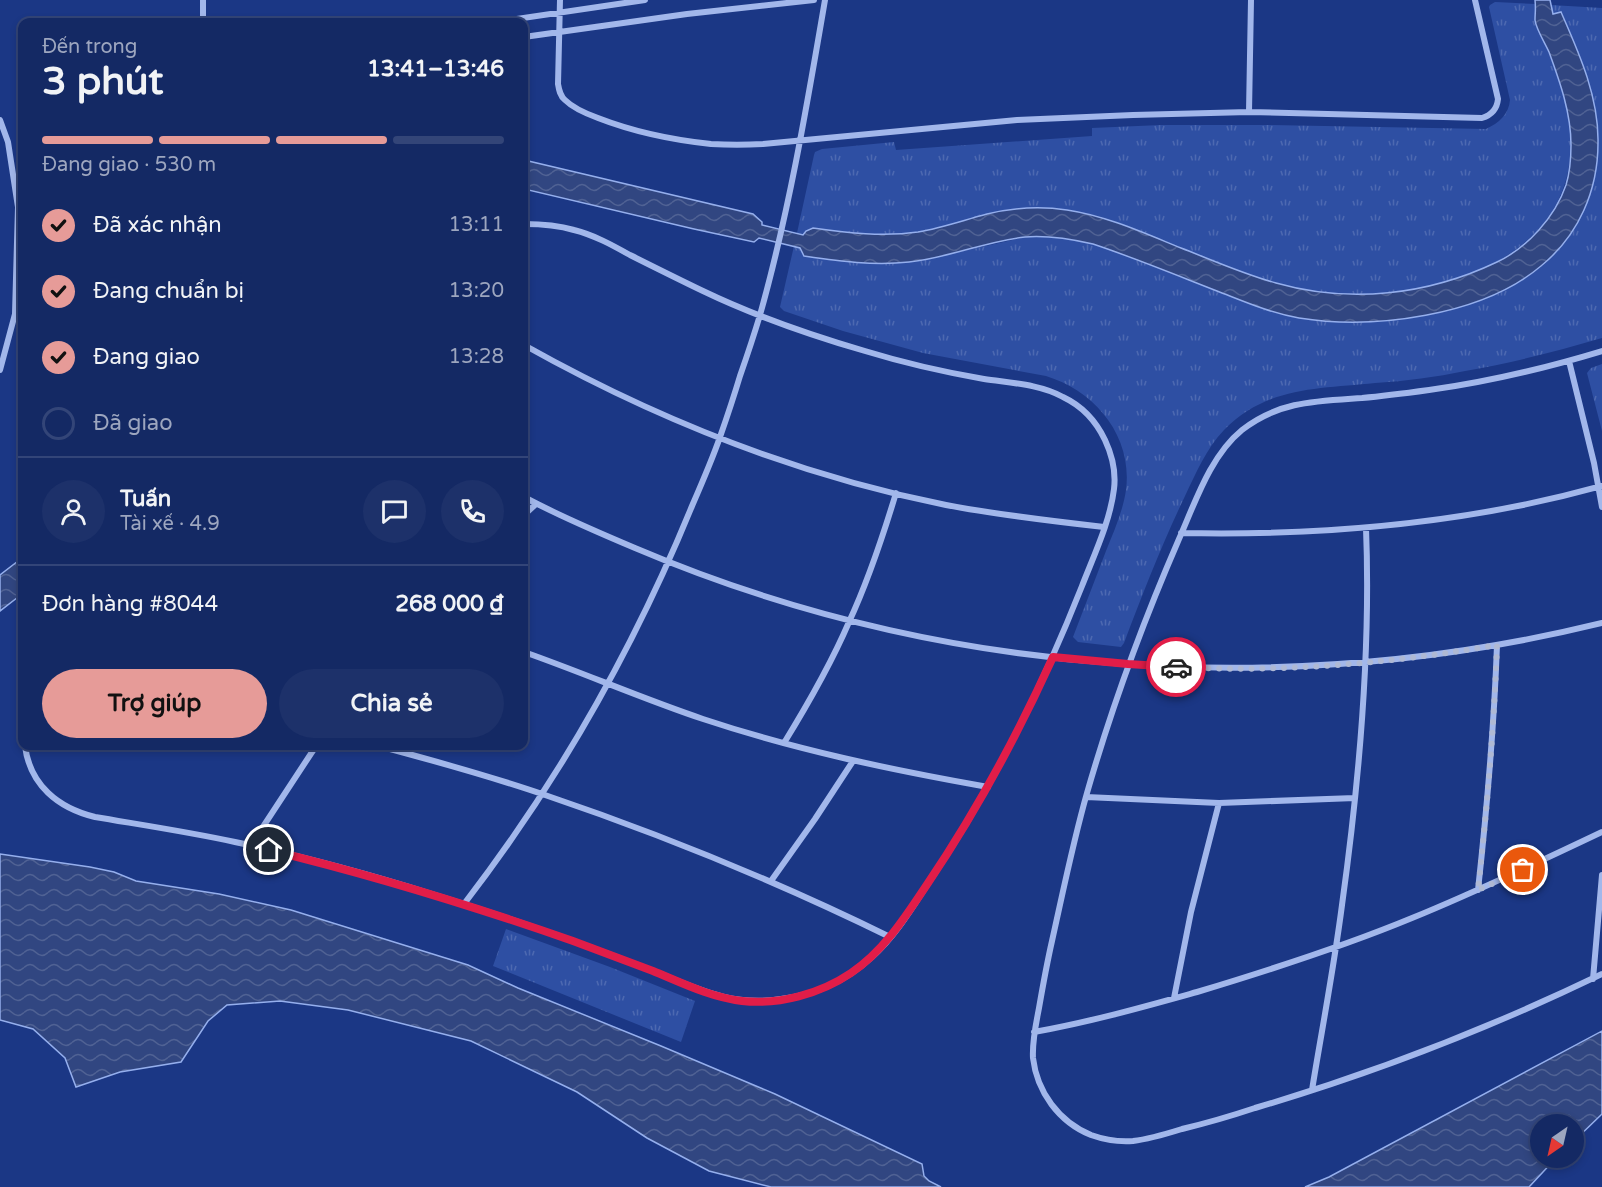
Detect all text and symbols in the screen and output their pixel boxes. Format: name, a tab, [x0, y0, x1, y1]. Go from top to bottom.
text: Đến trong	[42, 35, 137, 59]
text: 13:41–13:46	[367, 56, 504, 82]
text: 3 phút	[42, 58, 164, 105]
text: Đang giao · 530 m	[42, 153, 216, 177]
icon: check	[42, 209, 75, 242]
text: Đã xác nhận	[93, 212, 222, 238]
text: 13:11	[449, 213, 504, 237]
icon: check	[42, 275, 75, 308]
text: Đang chuẩn bị	[93, 278, 244, 304]
text: 13:20	[449, 279, 504, 303]
icon: check	[42, 341, 75, 374]
text: Đang giao	[93, 344, 200, 370]
text: 13:28	[449, 345, 504, 369]
text: Đã giao	[93, 410, 173, 436]
button: person	[42, 480, 105, 543]
button: chat	[363, 480, 426, 543]
button: phone	[441, 480, 504, 543]
text: Tuấn	[120, 486, 171, 512]
text: Tài xế · 4.9	[120, 512, 220, 536]
text: Đơn hàng #8044	[42, 591, 218, 617]
text: 268 000 ₫	[395, 591, 504, 617]
courier	[1146, 637, 1206, 697]
icon: car	[1160, 651, 1193, 684]
button: Trợ giúp	[42, 669, 267, 738]
button: Chia sẻ	[279, 669, 504, 738]
pin	[243, 824, 294, 875]
icon: home	[252, 833, 285, 866]
pin	[1497, 844, 1548, 895]
icon: bag	[1506, 853, 1539, 886]
north arrow	[1530, 1114, 1584, 1168]
map controls	[1530, 1114, 1584, 1168]

